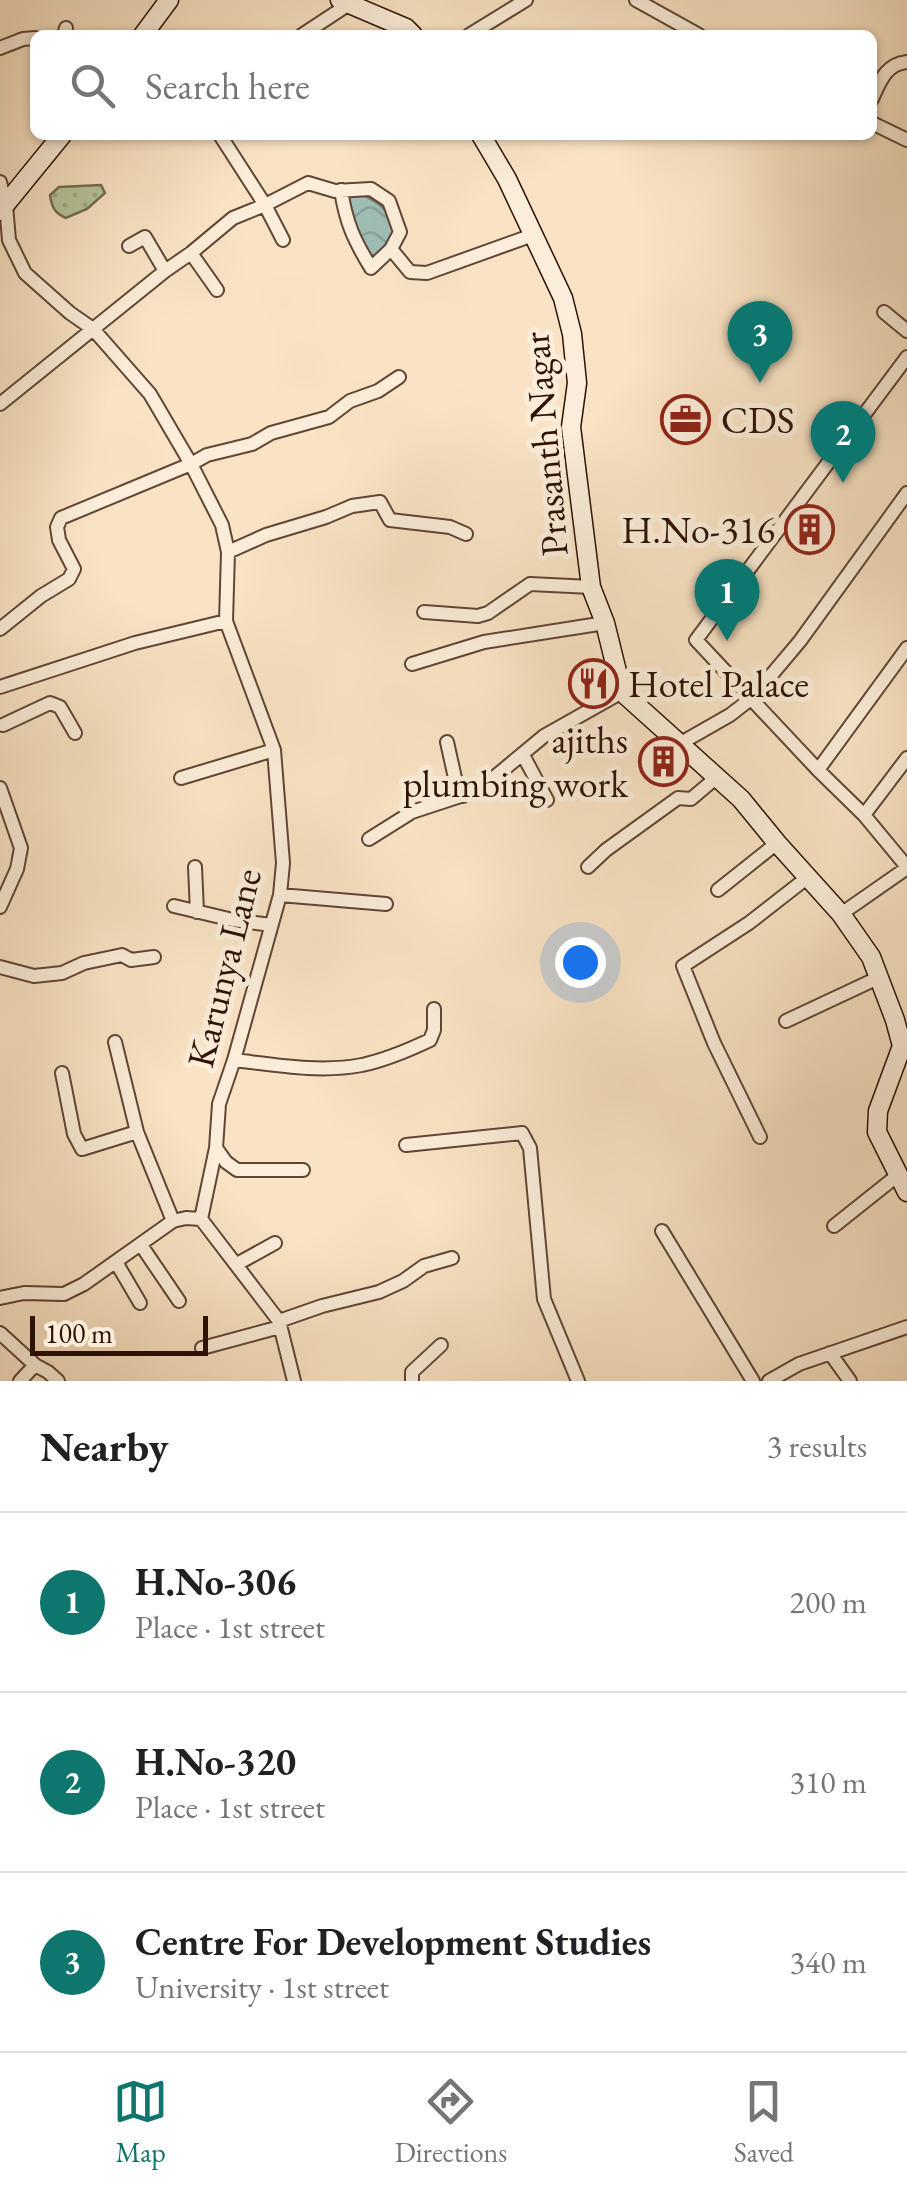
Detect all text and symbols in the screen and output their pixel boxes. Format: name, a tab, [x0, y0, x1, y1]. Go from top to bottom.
search box	[30, 30, 877, 140]
icon: search	[65, 58, 120, 113]
text: Search here	[145, 61, 310, 110]
pin: 3	[728, 300, 792, 383]
street label: Prasanth Nagar	[510, 329, 579, 558]
office icon: CDS	[660, 394, 712, 446]
place label: CDS	[721, 395, 794, 444]
pin: 2	[810, 400, 876, 483]
building icon: H.No-316	[784, 504, 836, 556]
place label: H.No-316	[621, 505, 775, 554]
pin: 1	[694, 558, 760, 641]
restaurant icon: Hotel Palace	[567, 658, 619, 710]
place label: Hotel Palace	[628, 659, 809, 708]
place label: ajiths plumbing work	[403, 715, 629, 808]
building icon: ajiths plumbing work	[637, 736, 689, 788]
street label: Karunya Lane	[175, 863, 272, 1072]
your location	[555, 937, 606, 988]
scale bar	[30, 1311, 208, 1356]
text: 100 m	[45, 1315, 113, 1351]
text: Nearby	[40, 1419, 169, 1474]
text: 3 results	[767, 1425, 867, 1467]
text: H.No-306	[135, 1557, 296, 1606]
text: 1	[64, 1581, 81, 1623]
text: 200 m	[790, 1581, 867, 1623]
text: Place · 1st street	[135, 1606, 325, 1648]
text: H.No-320	[135, 1737, 296, 1786]
text: 2	[64, 1761, 81, 1803]
text: 310 m	[790, 1761, 867, 1803]
text: Place · 1st street	[135, 1786, 325, 1828]
text: Centre For Development Studies	[135, 1917, 651, 1966]
text: 3	[64, 1941, 81, 1983]
text: 340 m	[790, 1941, 867, 1983]
text: University · 1st street	[135, 1966, 389, 2008]
tab: Map	[113, 2074, 168, 2170]
tab: Directions	[395, 2074, 507, 2170]
tab: Saved	[734, 2074, 794, 2170]

